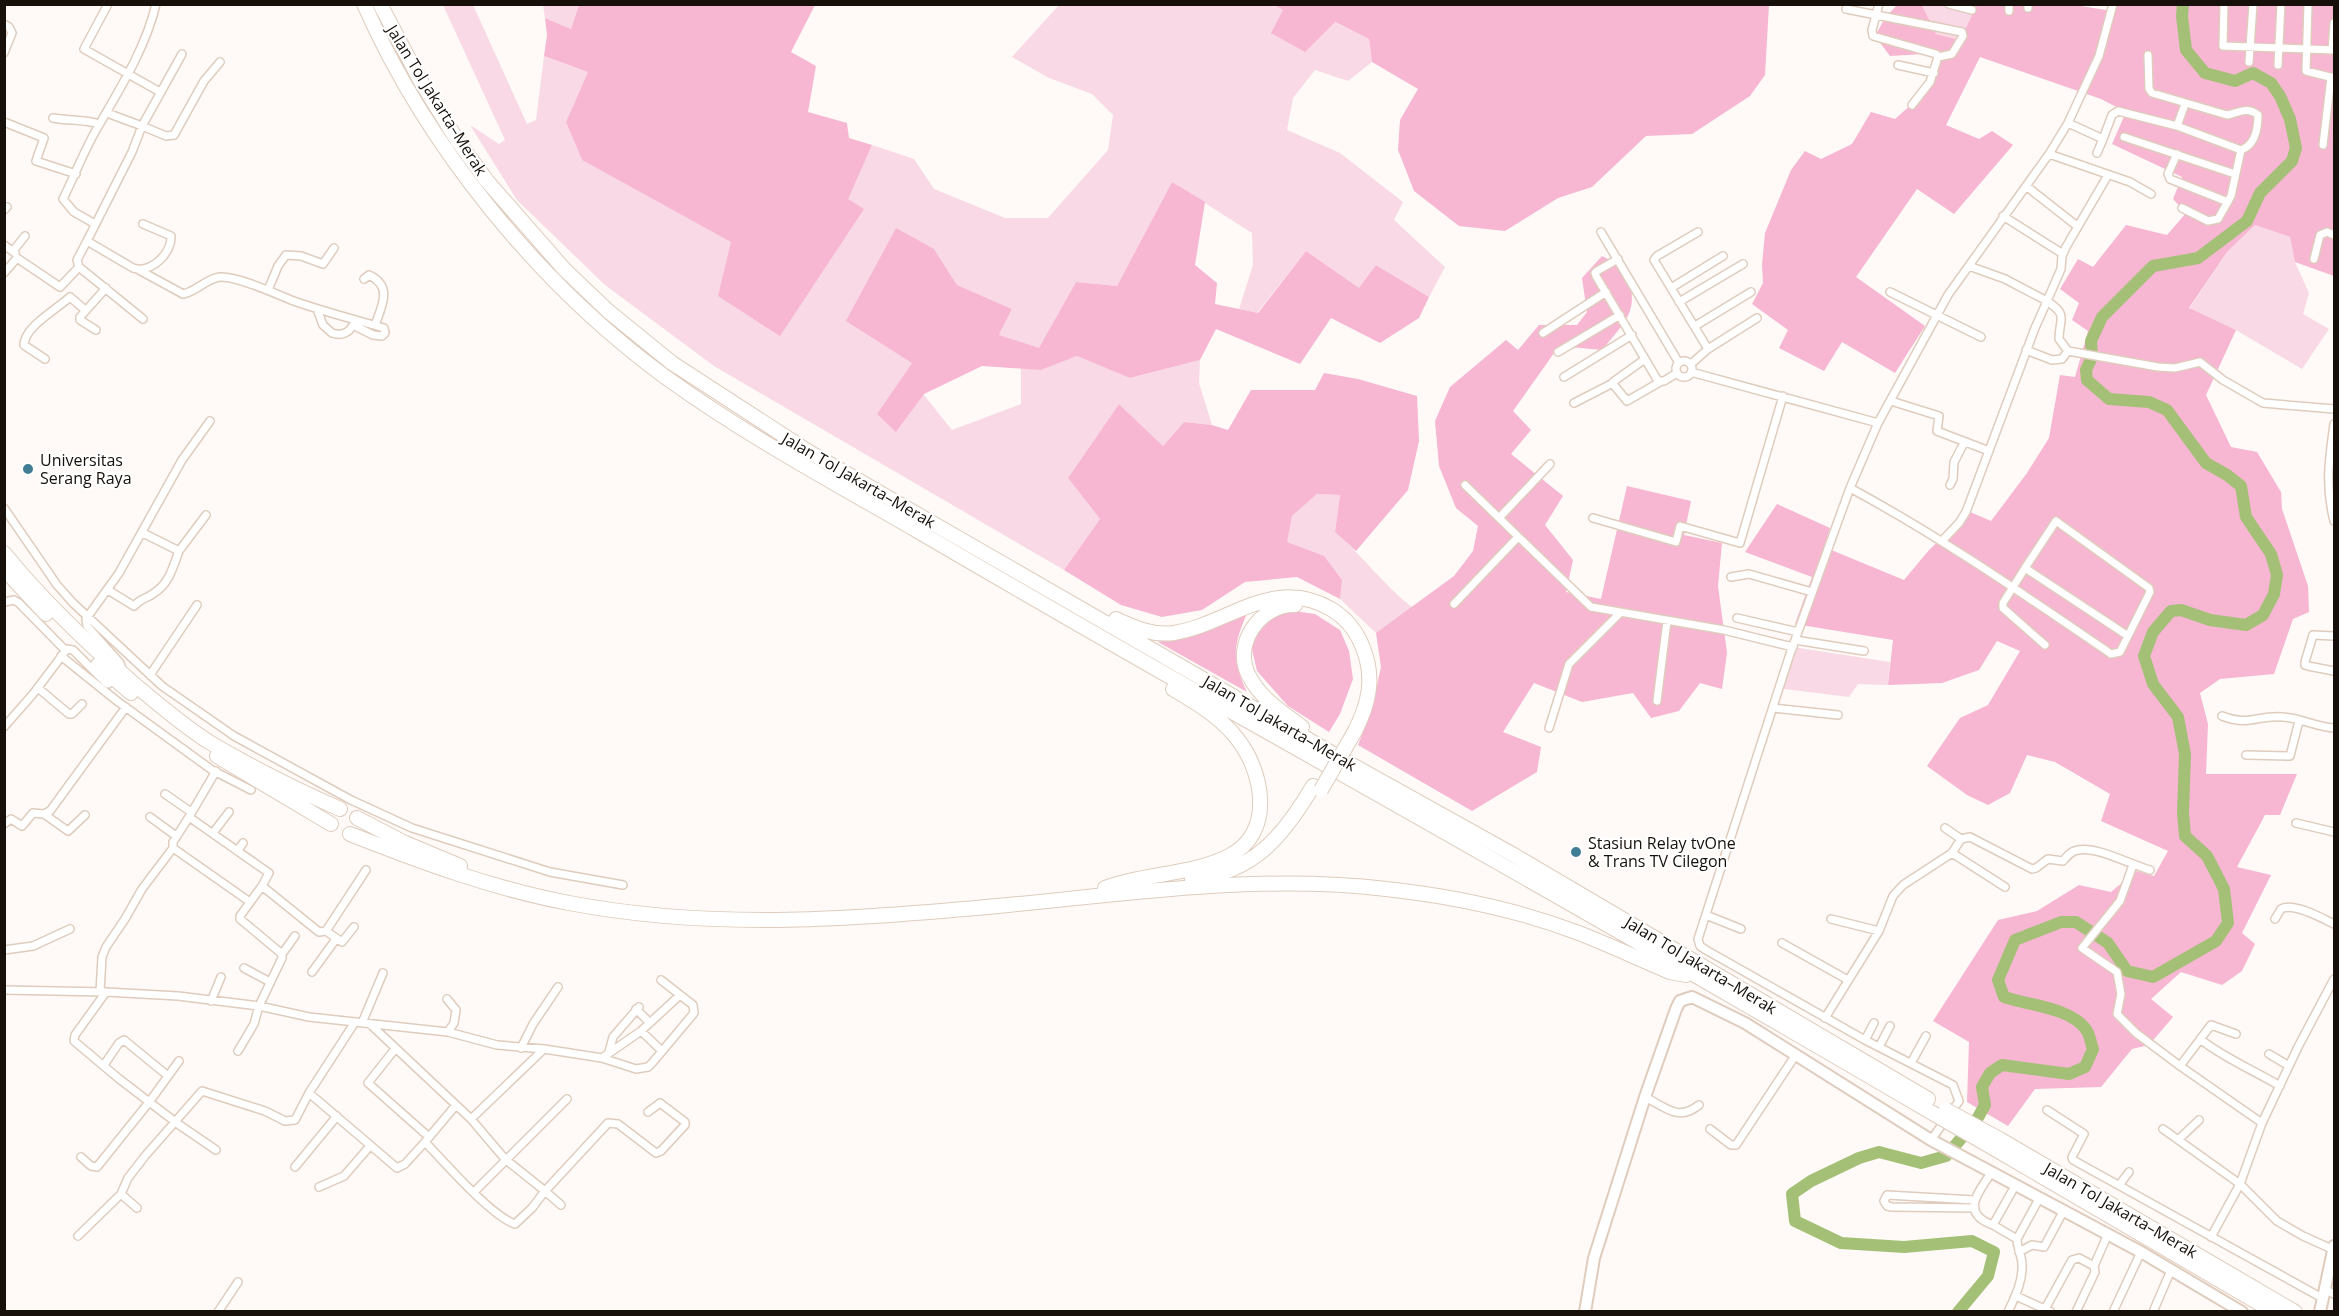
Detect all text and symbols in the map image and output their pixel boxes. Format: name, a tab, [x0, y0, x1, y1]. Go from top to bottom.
street label: Jalan Tol Jakarta–Merak	[381, 19, 493, 180]
street label: Jalan Tol Jakarta–Merak	[777, 426, 940, 533]
place label: Universitas Serang Raya	[40, 449, 132, 489]
marker: Universitas Serang Raya	[21, 462, 35, 476]
street label: Jalan Tol Jakarta–Merak	[1198, 669, 1361, 776]
place label: Stasiun Relay tvOne & Trans TV Cilegon	[1588, 832, 1736, 872]
marker: Stasiun Relay tvOne & Trans TV Cilegon	[1569, 845, 1583, 859]
street label: Jalan Tol Jakarta–Merak	[1619, 910, 1782, 1019]
street label: Jalan Tol Jakarta–Merak	[2039, 1156, 2202, 1263]

